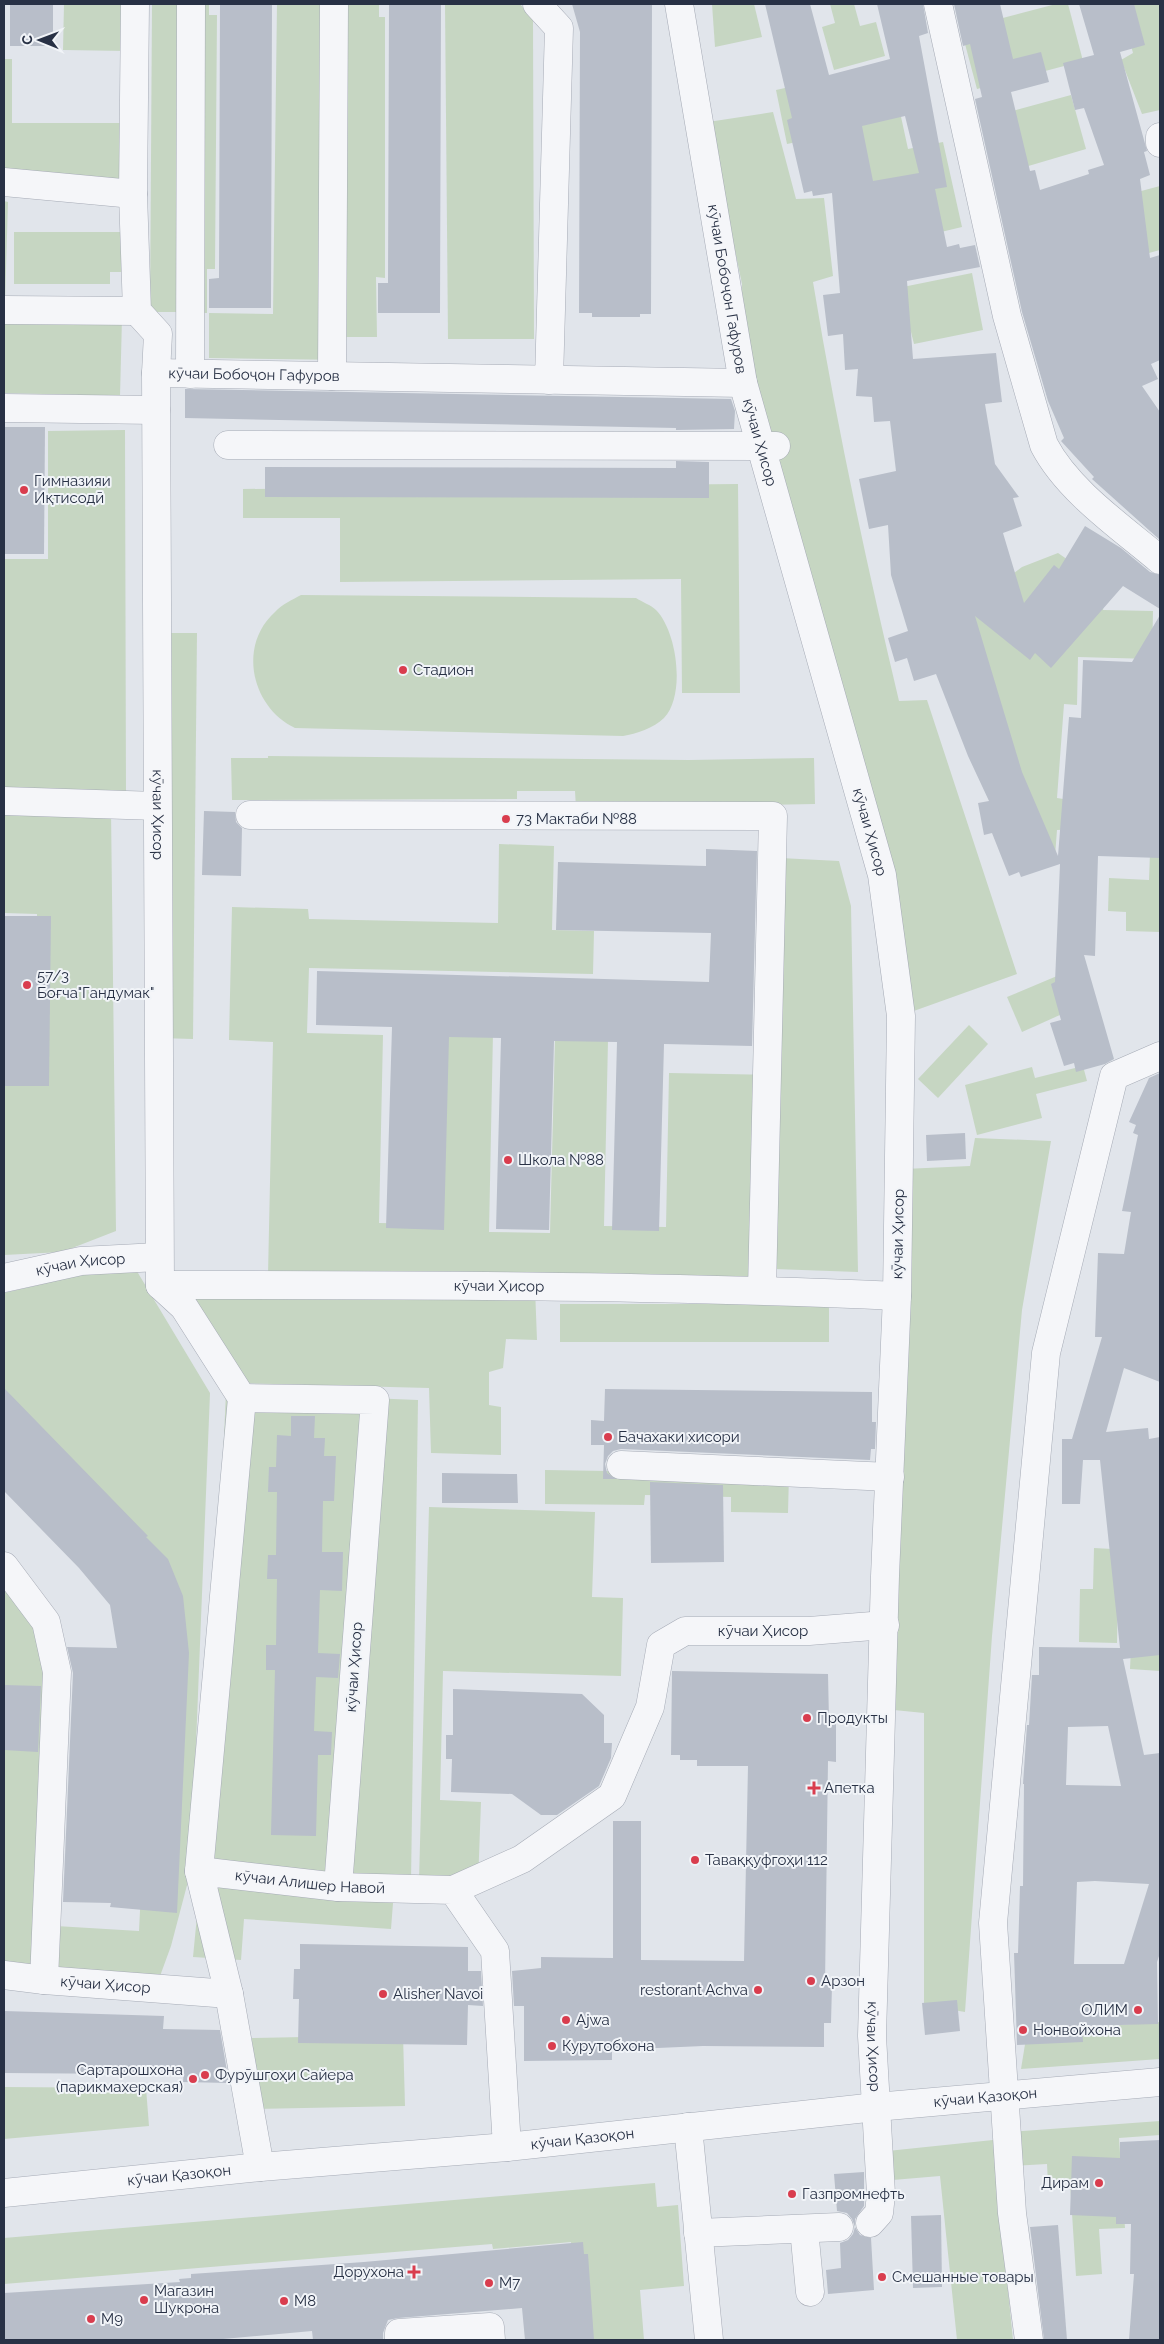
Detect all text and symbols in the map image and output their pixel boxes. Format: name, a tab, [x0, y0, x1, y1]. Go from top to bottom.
north arrow	[15, 15, 65, 65]
text: С	[19, 34, 35, 45]
street label: кӯчаи Бобоҷон Гафуров	[704, 203, 750, 375]
street label: кӯчаи Бобоҷон Гафуров	[168, 364, 340, 385]
street label: кӯчаи Ҳисор	[739, 396, 781, 488]
place label: Гимназияи Иқтисодӣ	[34, 472, 111, 507]
marker: Гимназияи Иқтисодӣ	[18, 484, 30, 496]
place label: Стадион	[413, 661, 474, 679]
marker: Стадион	[397, 664, 409, 676]
street label: кӯчаи Ҳисор	[149, 769, 167, 860]
street label: кӯчаи Ҳисор	[849, 786, 891, 878]
place label: 73 Мактаби №88	[516, 810, 637, 828]
marker: 73 Мактаби №88	[500, 813, 512, 825]
place label: 57/3 Боғча"Гандумак"	[37, 967, 154, 1002]
marker: 57/3 Боғча"Гандумак"	[21, 979, 33, 991]
place label: Школа №88	[518, 1151, 604, 1169]
marker: Школа №88	[502, 1154, 514, 1166]
street label: кӯчаи Ҳисор	[888, 1189, 908, 1279]
street label: кӯчаи Ҳисор	[34, 1250, 126, 1280]
street label: кӯчаи Ҳисор	[454, 1277, 544, 1296]
place label: Бачахаки хисори	[618, 1428, 740, 1446]
marker: Бачахаки хисори	[602, 1431, 614, 1443]
street label: кӯчаи Ҳисор	[342, 1621, 366, 1713]
street label: кӯчаи Ҳисор	[718, 1622, 808, 1640]
place label: Продукты	[817, 1709, 888, 1727]
marker: Продукты	[801, 1712, 813, 1724]
place label: Апетка	[824, 1779, 875, 1797]
marker: Апетка	[808, 1782, 820, 1794]
place label: Таваққуфгоҳи 112	[705, 1851, 828, 1869]
marker: Таваққуфгоҳи 112	[689, 1854, 701, 1866]
street label: кӯчаи Алишер Навоӣ	[234, 1866, 385, 1897]
street label: кӯчаи Ҳисор	[60, 1972, 151, 1997]
place label: Арзон	[821, 1972, 865, 1990]
marker: Арзон	[805, 1975, 817, 1987]
place label: restorant Achva	[640, 1981, 748, 1999]
marker: restorant Achva	[752, 1984, 764, 1996]
place label: Alisher Navoi	[393, 1985, 483, 2003]
marker: Alisher Navoi	[377, 1988, 389, 2000]
street label: кӯчаи Ҳисор	[863, 2001, 884, 2092]
place label: ОЛИМ	[1081, 2001, 1128, 2019]
marker: ОЛИМ	[1132, 2004, 1144, 2016]
place label: Ajwa	[576, 2011, 610, 2029]
marker: Ajwa	[560, 2014, 572, 2026]
place label: Нонвойхона	[1033, 2021, 1121, 2039]
marker: Нонвойхона	[1017, 2024, 1029, 2036]
place label: Курутобхона	[562, 2037, 654, 2055]
marker: Курутобхона	[546, 2040, 558, 2052]
place label: Сартарошхона (парикмахерская)	[56, 2061, 183, 2096]
place label: Фурӯшгоҳи Сайера	[215, 2066, 354, 2084]
marker: Фурӯшгоҳи Сайера	[199, 2069, 211, 2081]
marker: Сартарошхона (парикмахерская)	[187, 2073, 199, 2085]
street label: кӯчаи Қазоқон	[933, 2084, 1038, 2111]
street label: кӯчаи Қазоқон	[530, 2124, 635, 2153]
street label: кӯчаи Қазоқон	[126, 2161, 232, 2189]
place label: Дирам	[1041, 2174, 1089, 2192]
marker: Дирам	[1093, 2177, 1105, 2189]
place label: Газпромнефть	[802, 2185, 905, 2203]
marker: Газпромнефть	[786, 2188, 798, 2200]
place label: Дорухона	[333, 2263, 404, 2281]
marker: Дорухона	[408, 2266, 420, 2278]
place label: Смешанные товары	[892, 2268, 1034, 2286]
marker: Смешанные товары	[876, 2271, 888, 2283]
place label: М7	[499, 2274, 520, 2292]
marker: М7	[483, 2277, 495, 2289]
place label: Магазин Шукрона	[154, 2282, 219, 2317]
place label: М8	[294, 2292, 316, 2310]
marker: Магазин Шукрона	[138, 2294, 150, 2306]
marker: М8	[278, 2295, 290, 2307]
place label: М9	[101, 2310, 123, 2328]
marker: М9	[85, 2313, 97, 2325]

